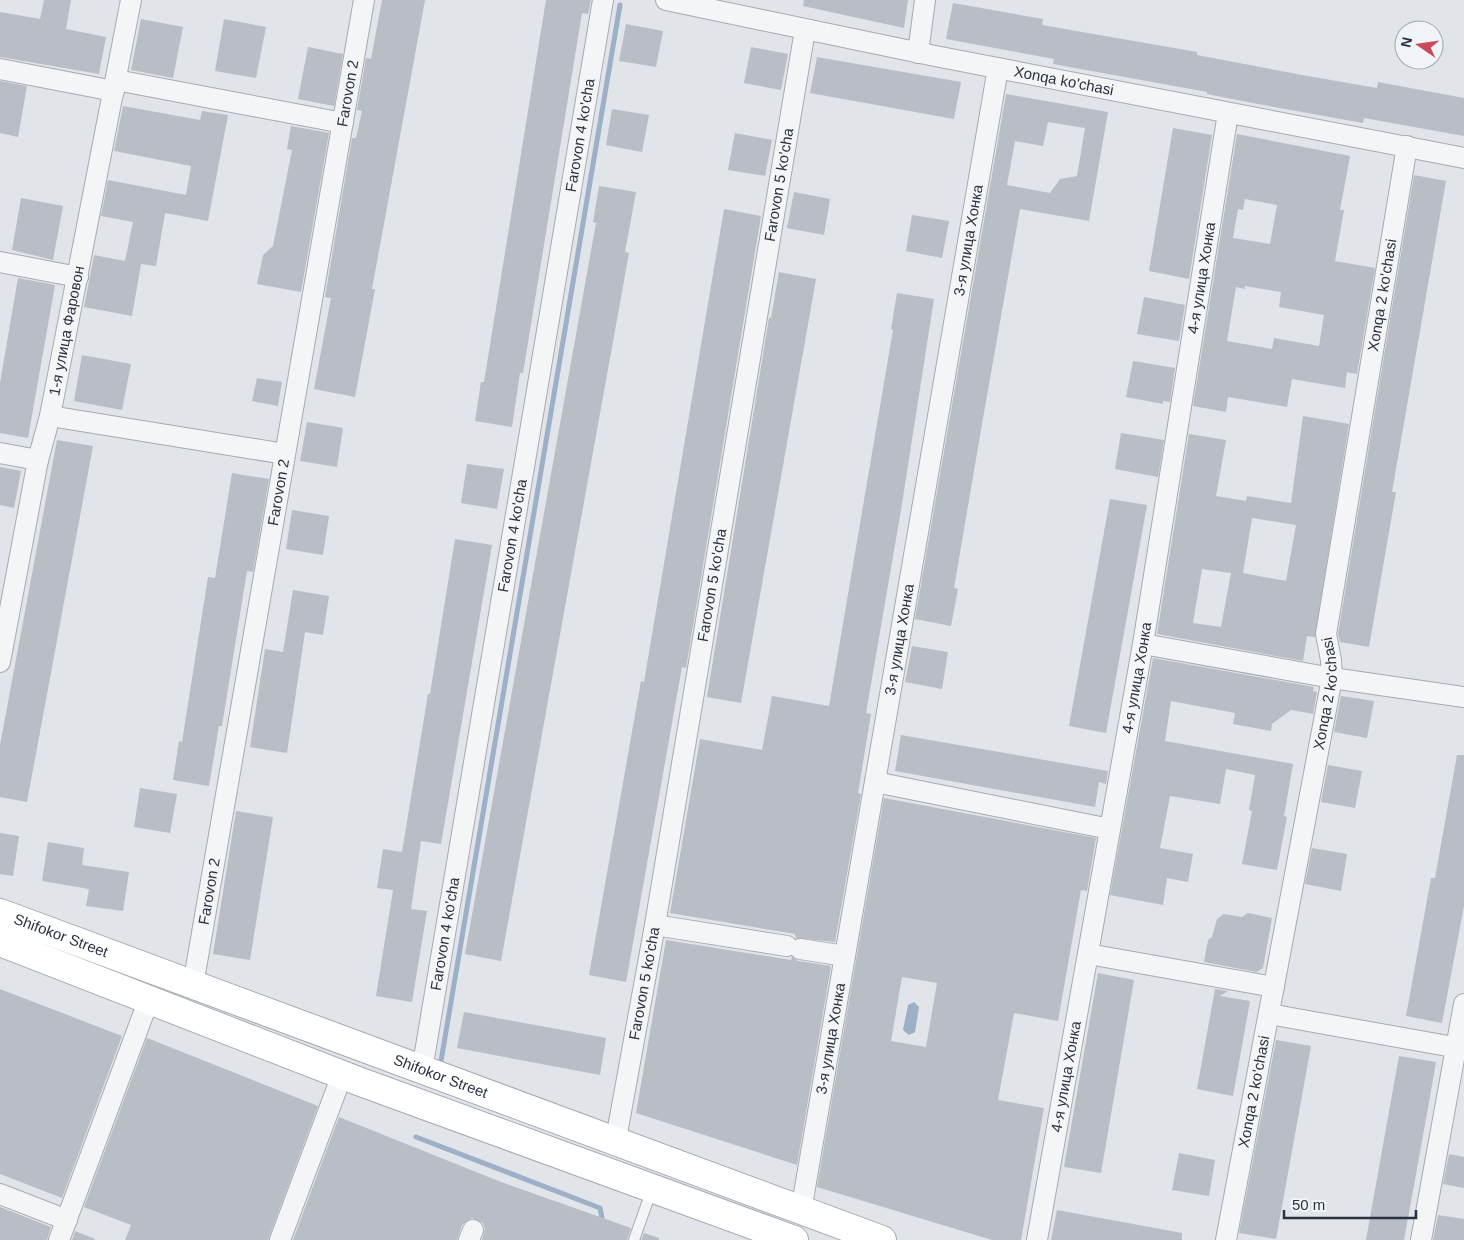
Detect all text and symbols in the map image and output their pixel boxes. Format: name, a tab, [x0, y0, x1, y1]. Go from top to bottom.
north arrow	[1394, 20, 1444, 70]
text: N	[1397, 35, 1415, 49]
street label: Farovon 2	[333, 59, 361, 128]
street label: Xonqa ko'chasi	[1013, 62, 1115, 98]
street label: Farovon 4 ko'cha	[562, 77, 598, 193]
street label: Farovon 5 ko'cha	[761, 126, 797, 243]
street label: 3-я улица Хонка	[950, 183, 986, 297]
street label: 4-я улица Хонка	[1184, 220, 1219, 335]
street label: Xonqa 2 ko'chasi	[1364, 237, 1399, 353]
street label: 1-я улица Фаровон	[45, 264, 87, 397]
street label: Farovon 2	[264, 458, 292, 527]
street label: Farovon 4 ko'cha	[494, 477, 530, 593]
street label: Farovon 5 ko'cha	[694, 527, 729, 643]
street label: 3-я улица Хонка	[881, 582, 917, 696]
street label: 4-я улица Хонка	[1118, 620, 1154, 735]
street label: Xonqa 2 ko'chasi	[1310, 636, 1340, 751]
street label: Farovon 2	[195, 857, 223, 926]
street label: Farovon 4 ko'cha	[427, 875, 463, 992]
street label: Shifokor Street	[12, 910, 111, 961]
street label: Farovon 5 ko'cha	[625, 925, 663, 1041]
street label: 3-я улица Хонка	[812, 981, 848, 1095]
street label: 4-я улица Хонка	[1047, 1019, 1084, 1134]
street label: Xonqa 2 ko'chasi	[1235, 1034, 1272, 1149]
street label: Shifokor Street	[391, 1051, 491, 1101]
scale bar	[1284, 1188, 1416, 1220]
text: 50 m	[1292, 1196, 1325, 1213]

